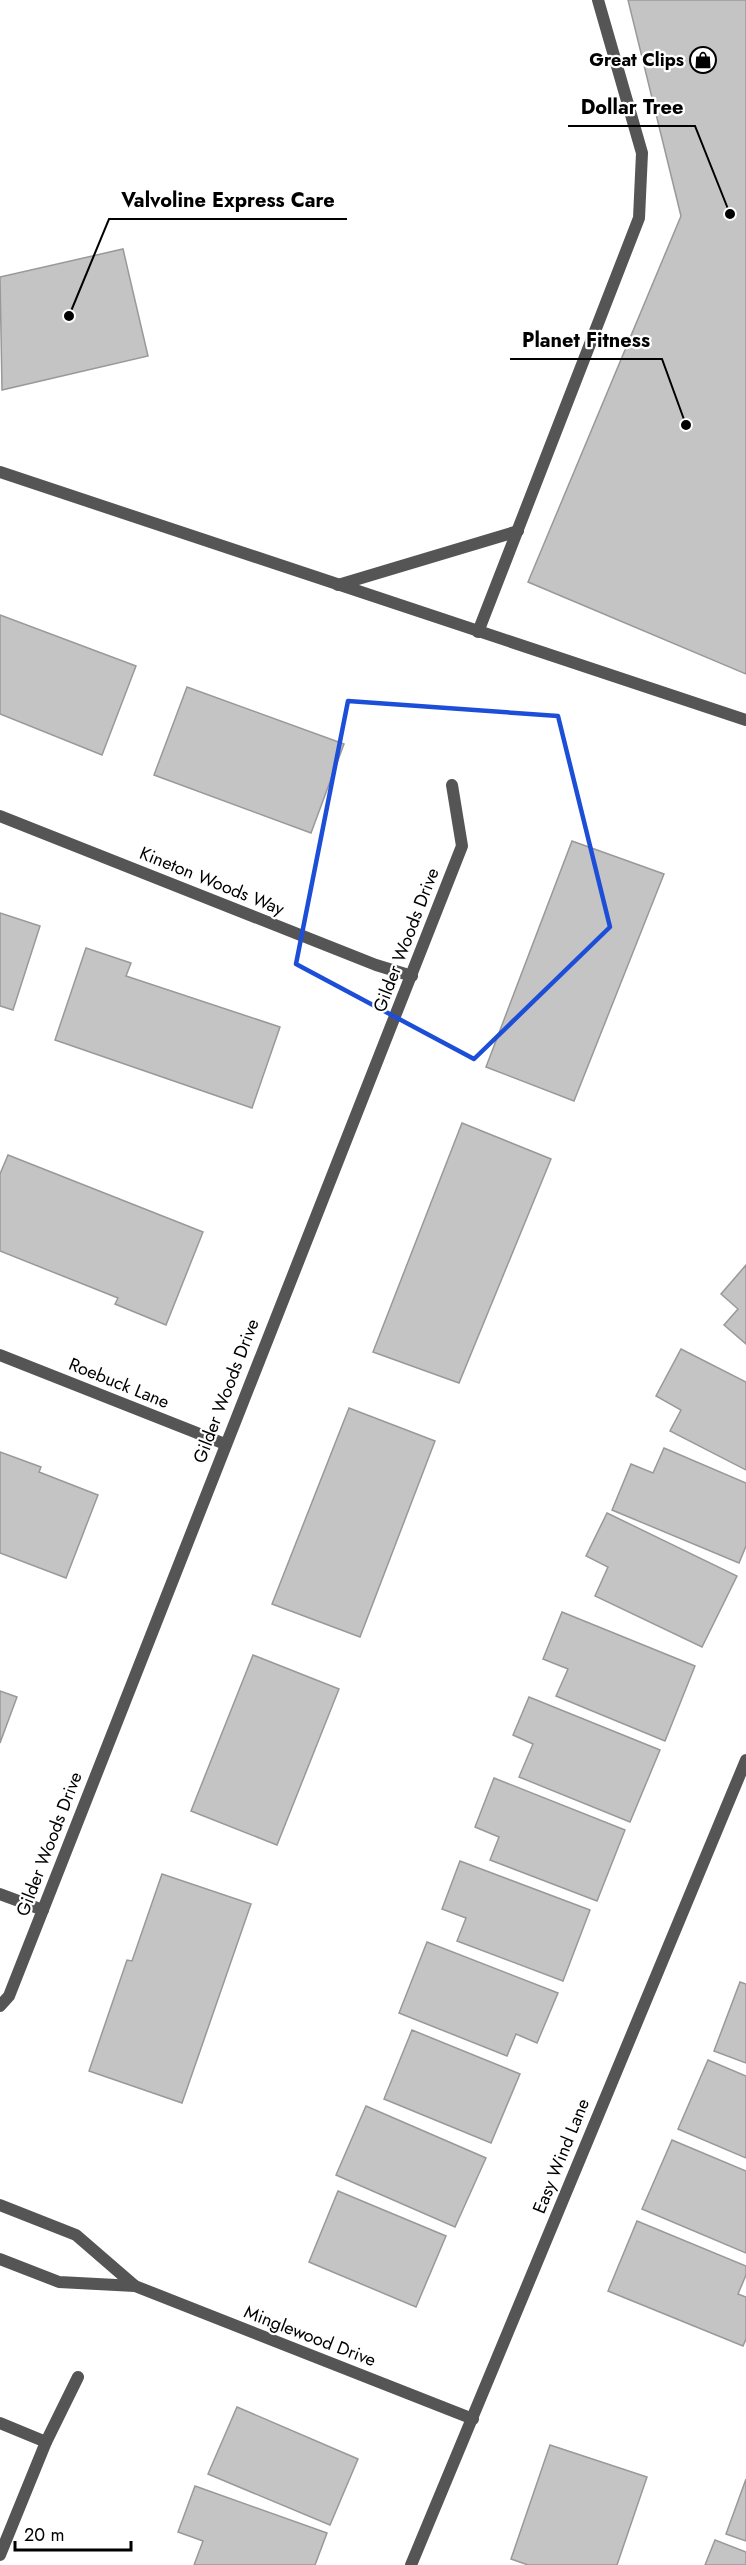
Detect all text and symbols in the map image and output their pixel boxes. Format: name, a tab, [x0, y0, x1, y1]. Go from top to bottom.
shop icon: Great Clips	[688, 45, 718, 75]
place label: Great Clips	[589, 47, 684, 73]
callout: Dollar Tree	[568, 88, 695, 126]
text: Dollar Tree	[581, 93, 683, 122]
callout: Valvoline Express Care	[109, 181, 347, 219]
text: Valvoline Express Care	[120, 186, 335, 215]
callout: Planet Fitness	[510, 321, 662, 359]
text: Planet Fitness	[522, 326, 650, 355]
street label: Kineton Woods Way	[136, 840, 288, 922]
street label: Gilder Woods Drive	[366, 864, 446, 1016]
street label: Gilder Woods Drive	[186, 1315, 266, 1467]
street label: Roebuck Lane	[65, 1351, 173, 1415]
street label: Gilder Woods Drive	[9, 1768, 89, 1920]
street label: Easy Wind Lane	[526, 2095, 596, 2217]
street label: Minglewood Drive	[240, 2299, 380, 2373]
scale bar	[15, 2514, 130, 2552]
text: 20 m	[24, 2522, 64, 2548]

